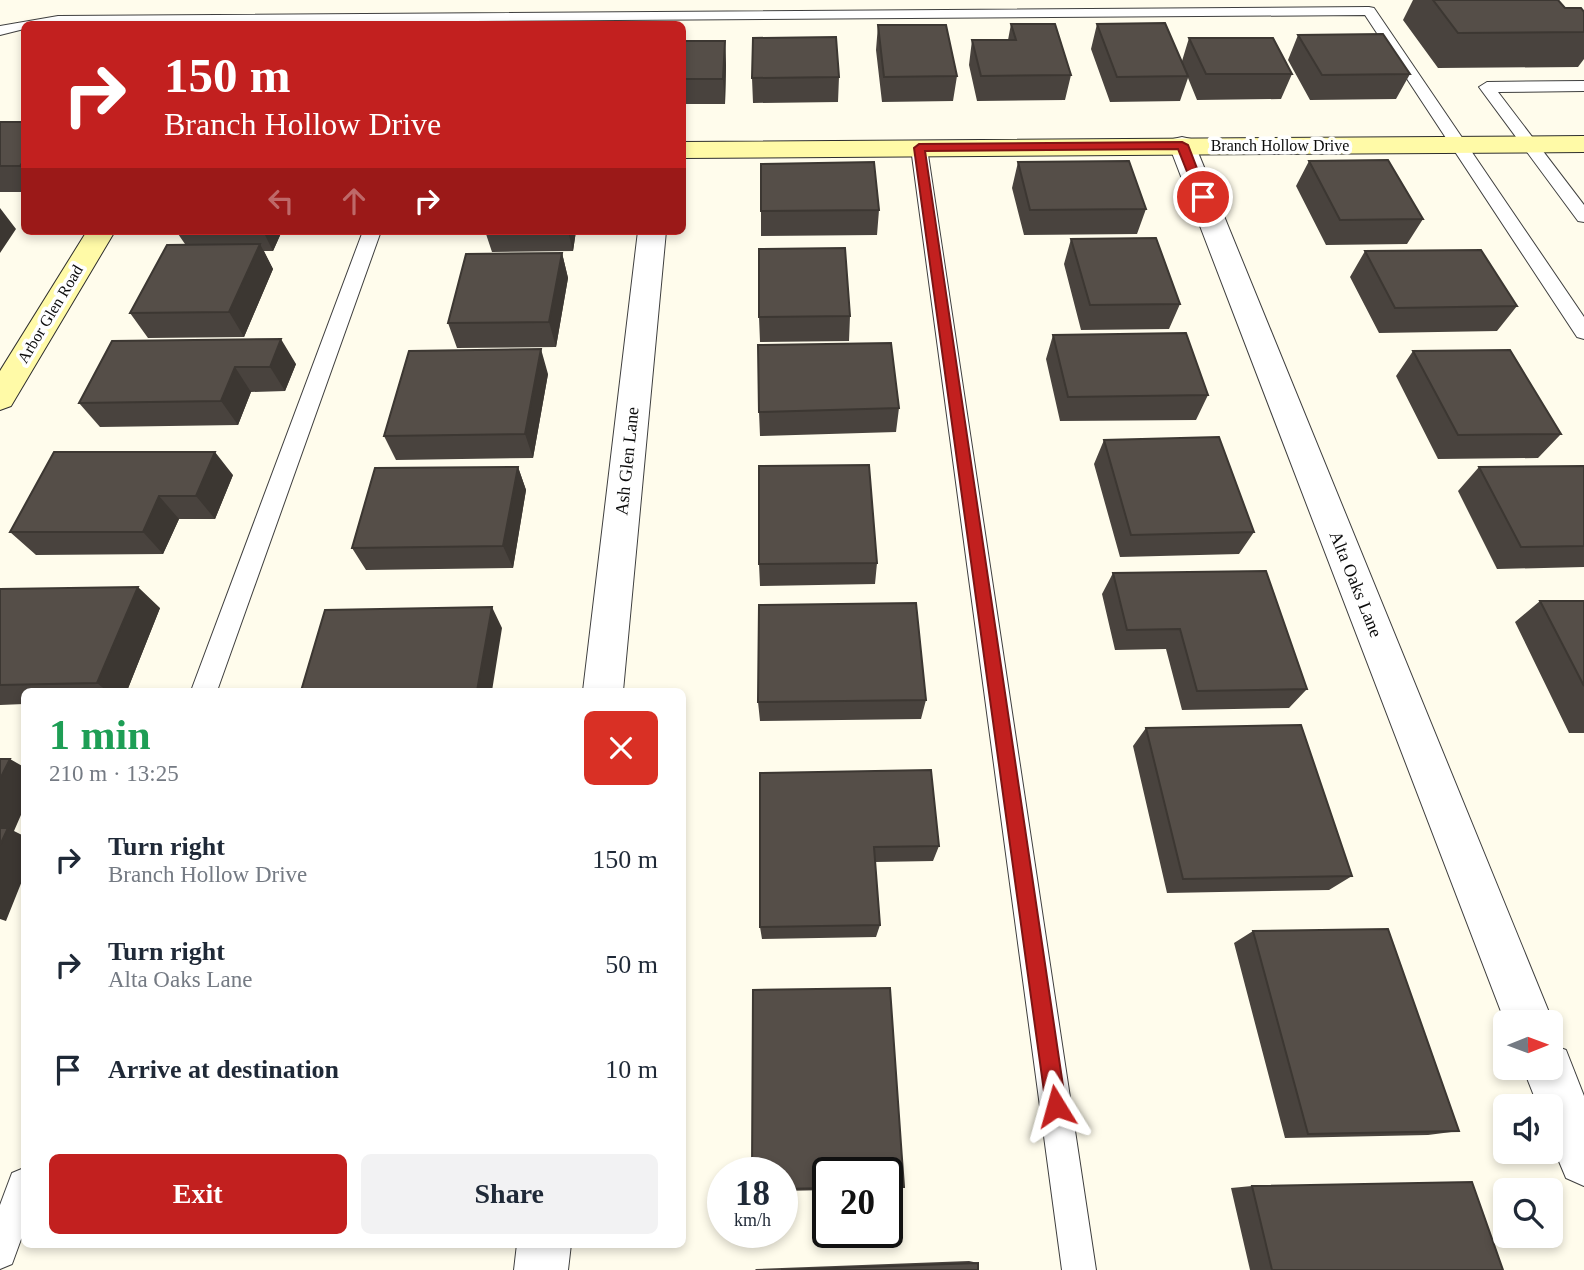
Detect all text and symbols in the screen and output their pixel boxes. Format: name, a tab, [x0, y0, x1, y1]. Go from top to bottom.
text: 150 m	[164, 48, 291, 103]
icon: right	[49, 49, 140, 140]
text: Branch Hollow Drive	[164, 106, 441, 142]
street label: Branch Hollow Drive	[1211, 137, 1349, 154]
pin	[1173, 167, 1233, 227]
icon: arrive	[1184, 178, 1222, 216]
icon: left	[262, 182, 300, 220]
icon: ahead	[335, 182, 373, 220]
icon: right	[408, 182, 446, 220]
street label: Arbor Glen Road	[14, 262, 86, 366]
street label: Ash Glen Lane	[611, 406, 643, 516]
street label: Alta Oaks Lane	[1326, 528, 1386, 640]
button: close	[584, 711, 658, 785]
text: 1 min	[49, 712, 151, 758]
text: 210 m · 13:25	[49, 761, 179, 786]
text: Turn right	[108, 832, 225, 861]
icon: right	[49, 841, 87, 879]
text: 150 m	[592, 845, 658, 874]
text: Branch Hollow Drive	[108, 862, 307, 887]
text: Turn right	[108, 937, 225, 966]
icon: right	[49, 946, 87, 984]
text: 50 m	[605, 950, 658, 979]
text: Alta Oaks Lane	[108, 967, 252, 992]
north arrow	[1493, 1010, 1563, 1080]
map controls	[1493, 1010, 1563, 1248]
icon: arrive	[49, 1051, 87, 1089]
text: Arrive at destination	[108, 1055, 339, 1084]
text: 10 m	[605, 1055, 658, 1084]
position arrow	[1019, 1069, 1093, 1143]
button: sound	[1493, 1094, 1563, 1164]
button: Exit	[49, 1154, 347, 1234]
button: Share	[361, 1154, 658, 1234]
speed limit sign: 20	[812, 1157, 903, 1248]
text: 18	[735, 1174, 770, 1213]
button: search	[1493, 1178, 1563, 1248]
text: km/h	[734, 1210, 771, 1230]

